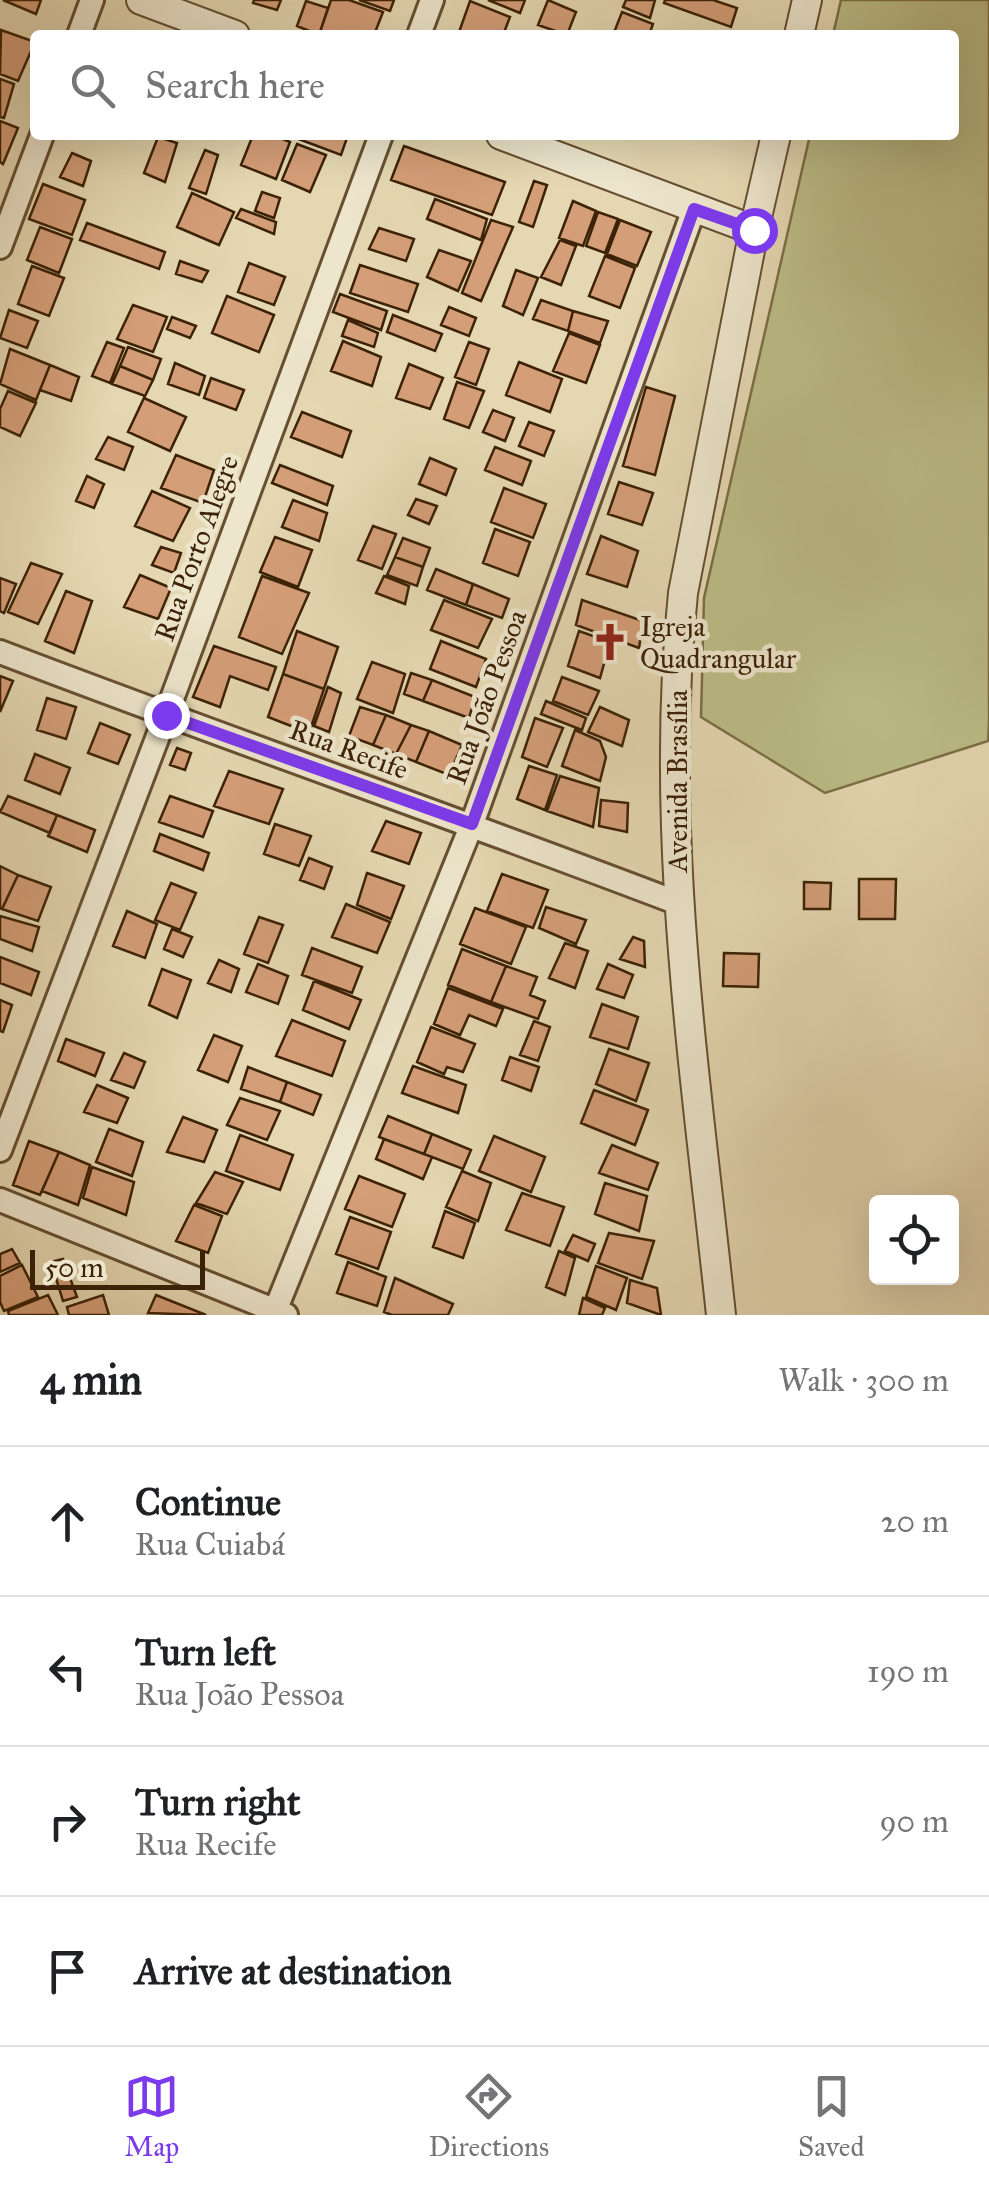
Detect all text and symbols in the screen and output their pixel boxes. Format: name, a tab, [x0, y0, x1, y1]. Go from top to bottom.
search box	[30, 30, 959, 140]
icon: search	[65, 58, 120, 113]
text: Search here	[145, 62, 325, 108]
route start	[732, 208, 778, 254]
street label: Rua Porto Alegre	[147, 450, 246, 646]
street label: Rua João Pessoa	[439, 605, 534, 789]
place label: Igreja Quadrangular	[640, 609, 797, 676]
church icon: Igreja Quadrangular	[589, 621, 631, 663]
street label: Avenida Brasília	[660, 689, 695, 873]
route end	[144, 693, 190, 739]
street label: Rua Recife	[285, 712, 413, 787]
map controls	[869, 1195, 959, 1285]
button: locate	[869, 1195, 959, 1285]
scale bar	[30, 1245, 205, 1290]
text: 50 m	[45, 1250, 104, 1285]
text: 4 min	[40, 1354, 142, 1406]
text: Walk · 300 m	[779, 1361, 949, 1400]
text: Continue	[135, 1479, 281, 1525]
icon: ahead	[40, 1494, 95, 1549]
text: 20 m	[881, 1502, 949, 1541]
text: Rua Cuiabá	[135, 1525, 285, 1564]
text: Turn left	[135, 1629, 276, 1675]
icon: left	[40, 1644, 95, 1699]
text: 190 m	[867, 1652, 949, 1691]
text: Rua João Pessoa	[135, 1675, 344, 1714]
text: Turn right	[135, 1779, 301, 1825]
icon: right	[40, 1794, 95, 1849]
text: 90 m	[879, 1802, 949, 1841]
text: Rua Recife	[135, 1825, 276, 1864]
icon: arrive	[40, 1944, 95, 1999]
text: Arrive at destination	[135, 1948, 452, 1994]
tab: Map	[124, 2069, 179, 2164]
tab: Directions	[428, 2069, 549, 2164]
tab: Saved	[798, 2069, 865, 2164]

